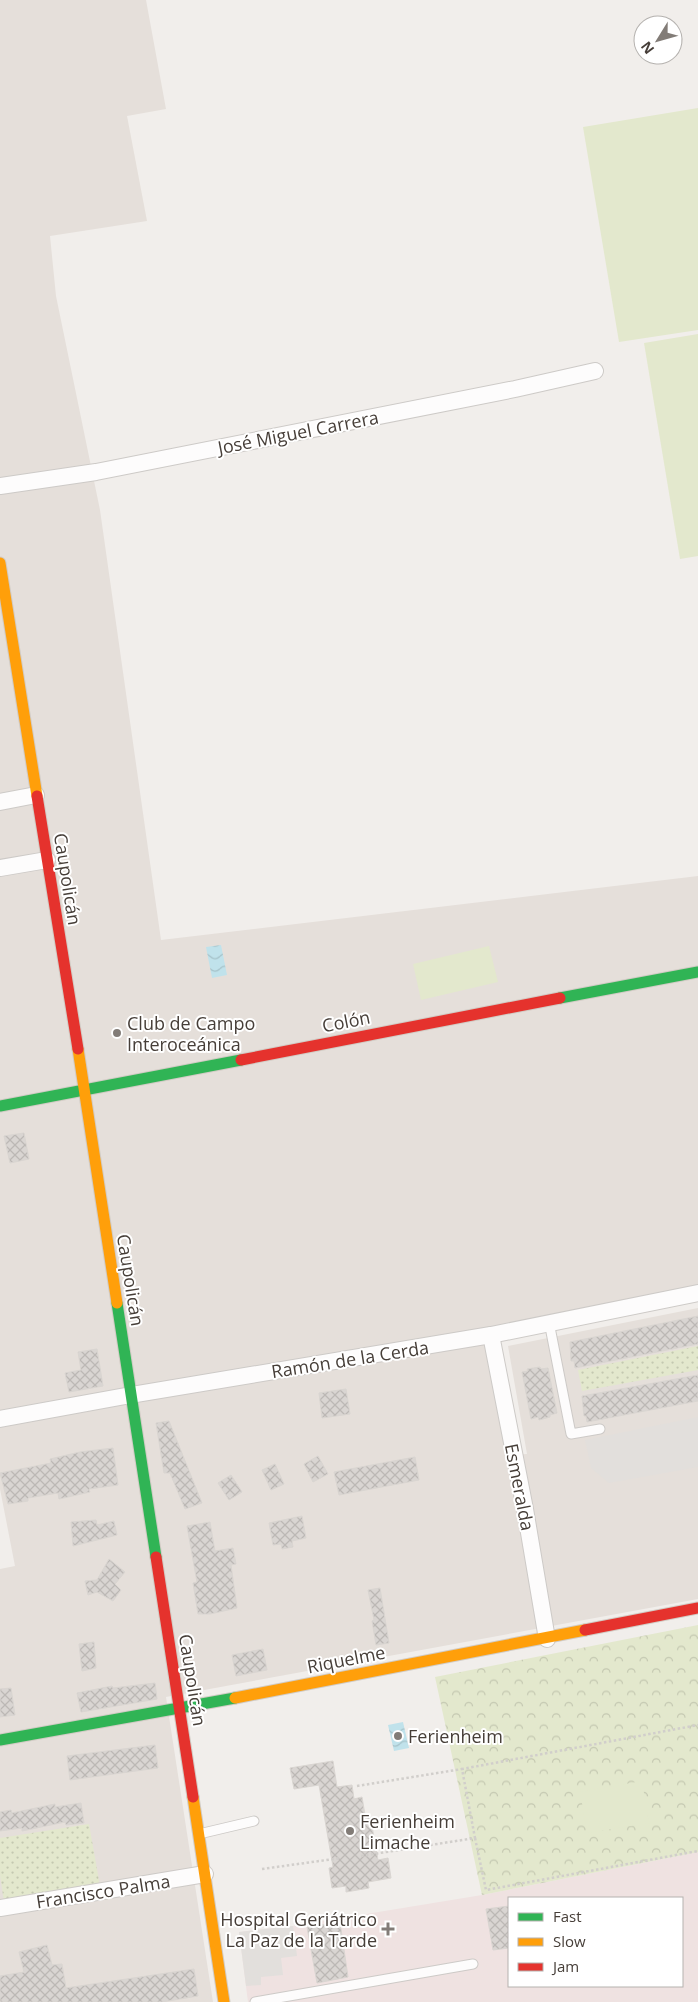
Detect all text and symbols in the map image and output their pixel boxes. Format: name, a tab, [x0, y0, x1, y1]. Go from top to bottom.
north arrow	[633, 15, 683, 65]
text: N	[636, 38, 658, 58]
street label: José Miguel Carrera	[214, 405, 380, 460]
street label: Caupolicán	[49, 831, 87, 927]
street label: Colón	[320, 1005, 372, 1037]
place label: Club de Campo Interoceánica	[127, 1011, 255, 1056]
marker: Club de Campo Interoceánica	[111, 1027, 123, 1039]
street label: Caupolicán	[112, 1232, 150, 1328]
street label: Ramón de la Cerda	[270, 1335, 430, 1383]
street label: Esmeralda	[500, 1441, 540, 1533]
street label: Caupolicán	[174, 1632, 212, 1728]
street label: Riquelme	[305, 1640, 387, 1678]
place label: Ferienheim	[408, 1724, 503, 1748]
marker: Ferienheim	[392, 1730, 404, 1742]
place label: Ferienheim Limache	[360, 1809, 455, 1854]
marker: Ferienheim Limache	[344, 1825, 356, 1837]
street label: Francisco Palma	[34, 1869, 172, 1913]
legend	[508, 1897, 683, 1987]
text: Fast	[553, 1906, 582, 1926]
place label: Hospital Geriátrico La Paz de la Tarde	[220, 1907, 377, 1952]
marker: Hospital Geriátrico La Paz de la Tarde	[381, 1922, 395, 1936]
text: Slow	[553, 1931, 586, 1951]
text: Jam	[551, 1956, 579, 1976]

